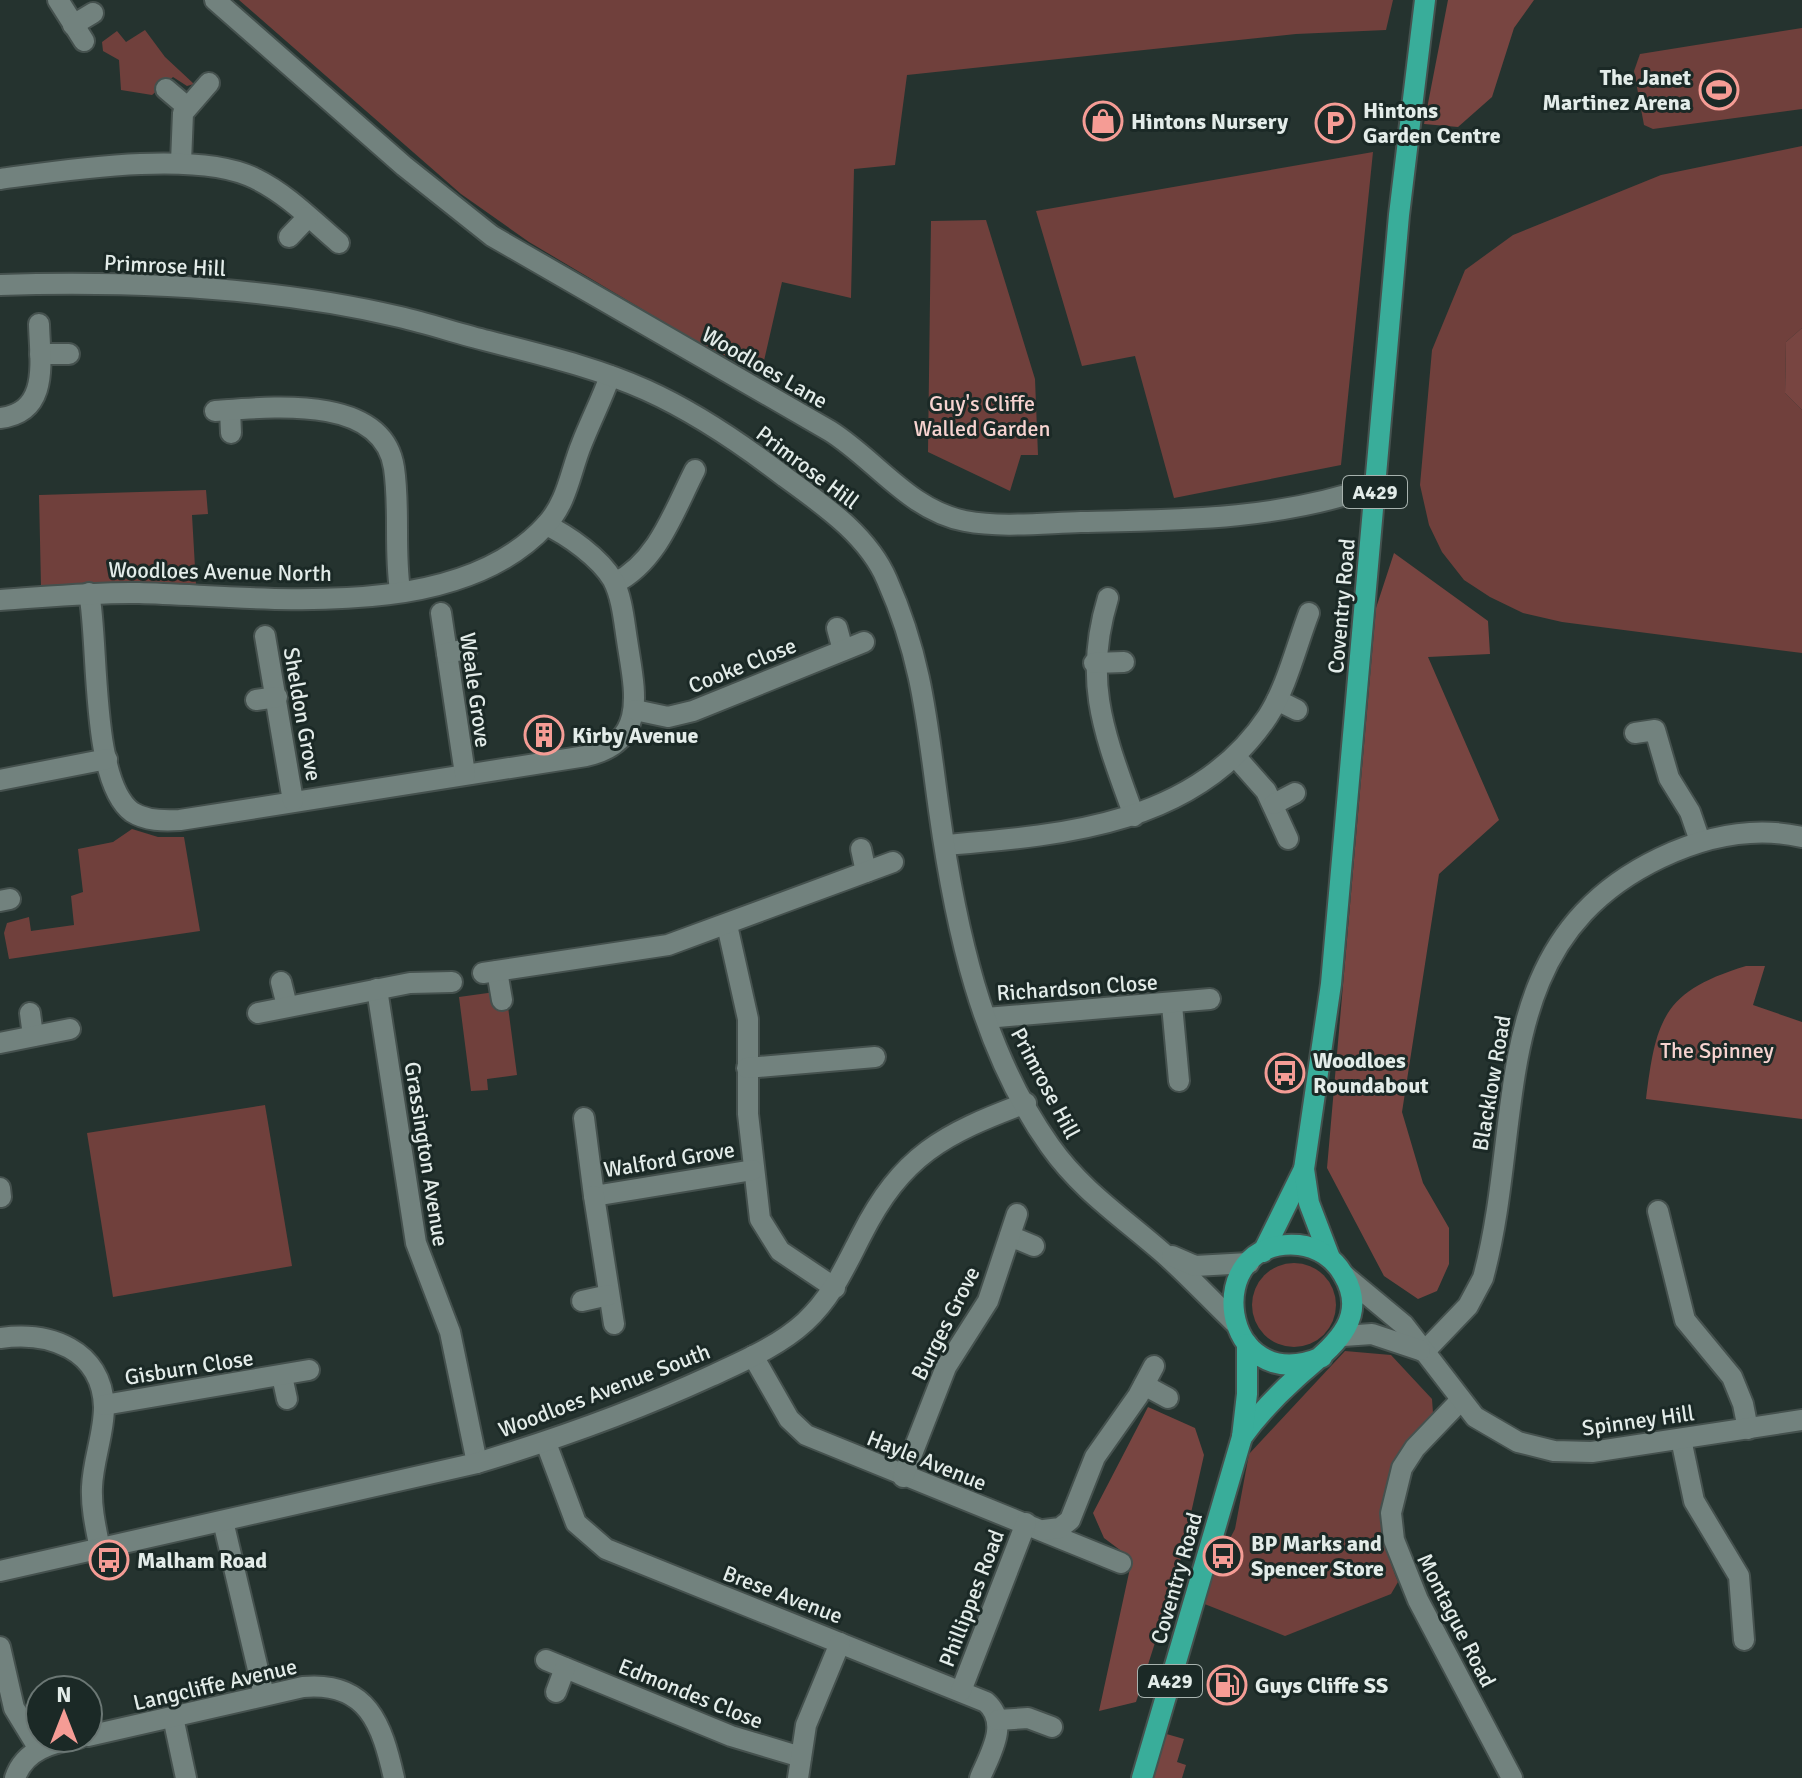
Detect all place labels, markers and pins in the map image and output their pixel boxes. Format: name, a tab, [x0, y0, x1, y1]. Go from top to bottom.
place label: The Janet Martinez Arena	[1543, 64, 1691, 116]
sports icon: The Janet Martinez Arena	[1698, 69, 1740, 111]
place label: Hintons Garden Centre	[1363, 97, 1501, 149]
shop icon: Hintons Nursery	[1082, 100, 1124, 142]
parking icon: Hintons Garden Centre	[1314, 102, 1356, 144]
place label: Hintons Nursery	[1131, 108, 1288, 135]
building icon: Kirby Avenue	[523, 714, 565, 756]
place label: Kirby Avenue	[572, 722, 698, 749]
place label: Woodloes Roundabout	[1313, 1047, 1429, 1099]
bus stop icon: Woodloes Roundabout	[1264, 1052, 1306, 1094]
place label: BP Marks and Spencer Store	[1251, 1530, 1384, 1582]
bus stop icon: BP Marks and Spencer Store	[1202, 1535, 1244, 1577]
bus stop icon: Malham Road	[88, 1539, 130, 1581]
place label: Malham Road	[137, 1547, 267, 1574]
fuel station icon: Guys Cliffe SS	[1206, 1664, 1248, 1706]
place label: Guys Cliffe SS	[1255, 1672, 1388, 1699]

